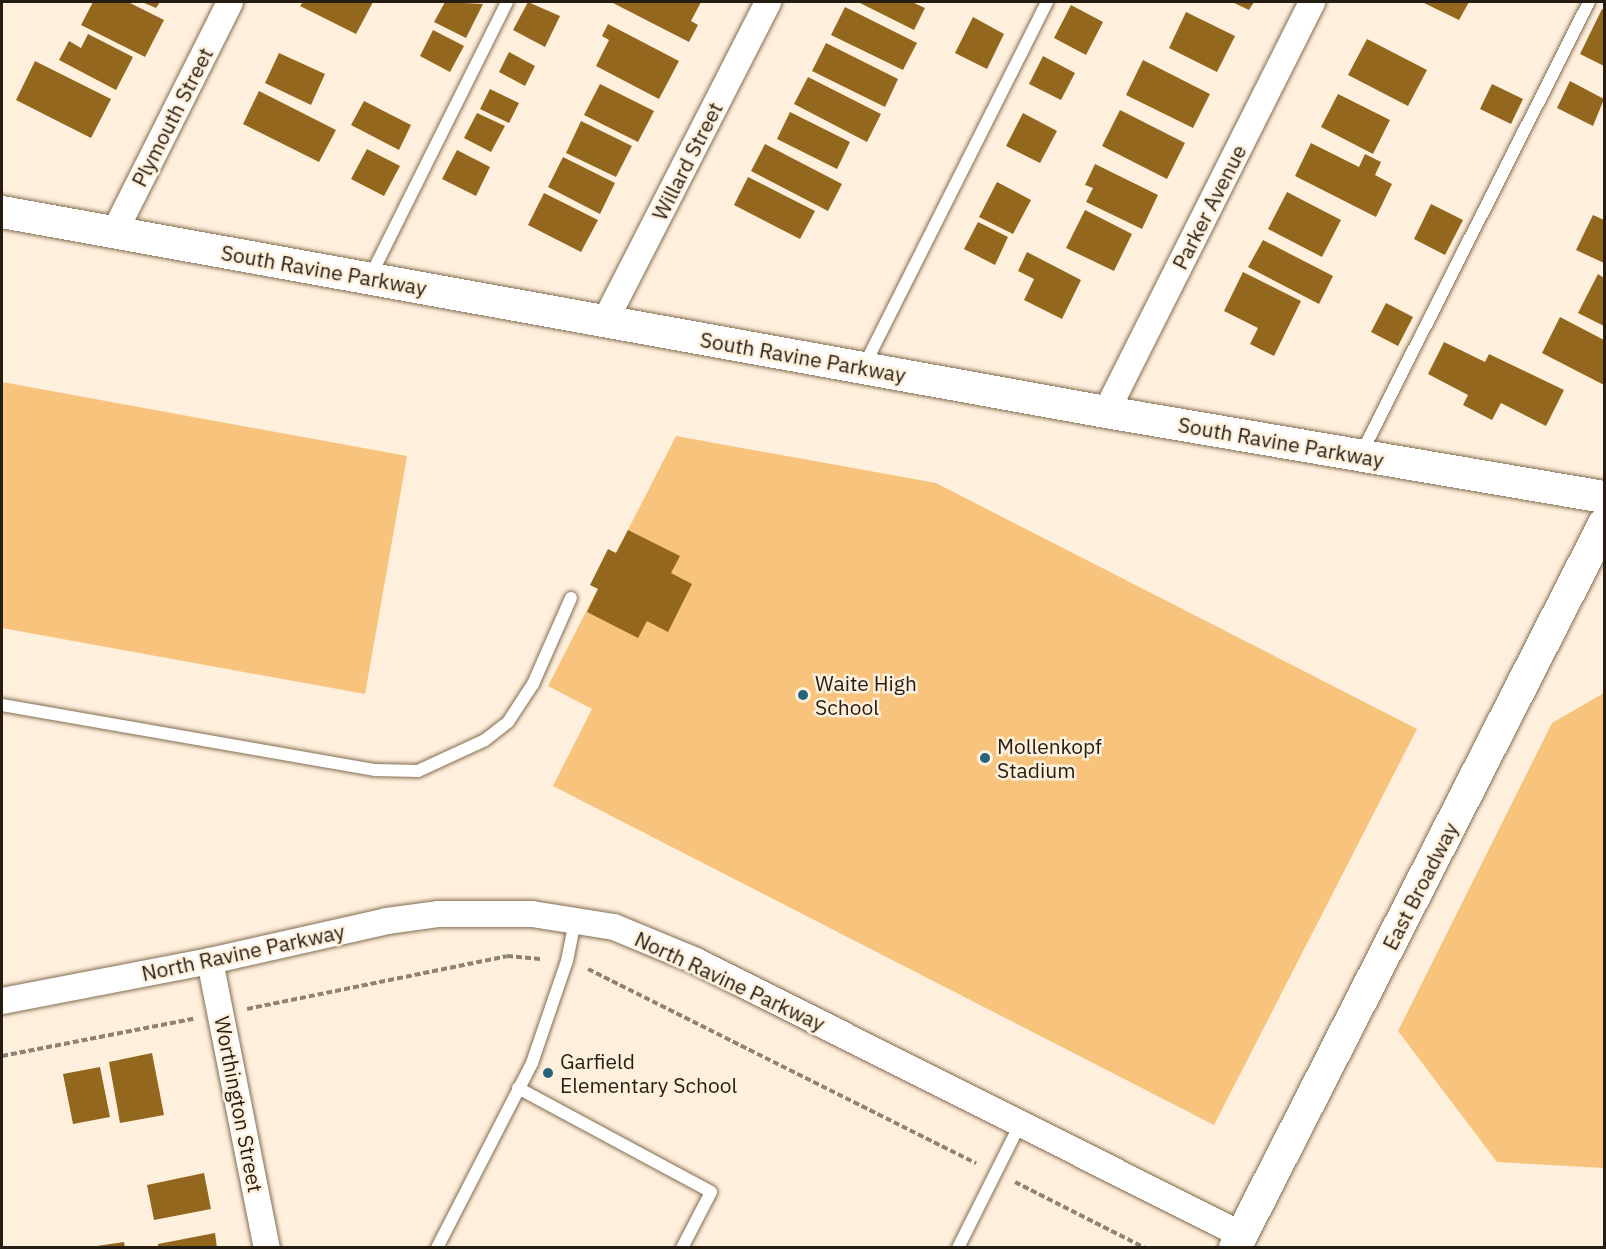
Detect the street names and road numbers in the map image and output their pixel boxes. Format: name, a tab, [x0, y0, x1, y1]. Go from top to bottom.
street label: Plymouth Street	[126, 43, 218, 191]
street label: Willard Street	[647, 98, 727, 224]
street label: Parker Avenue	[1167, 140, 1251, 274]
street label: South Ravine Parkway	[219, 239, 429, 301]
street label: South Ravine Parkway	[698, 326, 908, 388]
street label: South Ravine Parkway	[1176, 411, 1386, 473]
street label: East Broadway	[1377, 818, 1463, 954]
street label: North Ravine Parkway	[139, 918, 347, 986]
street label: North Ravine Parkway	[631, 926, 829, 1036]
street label: Worthington Street	[210, 1014, 268, 1194]

